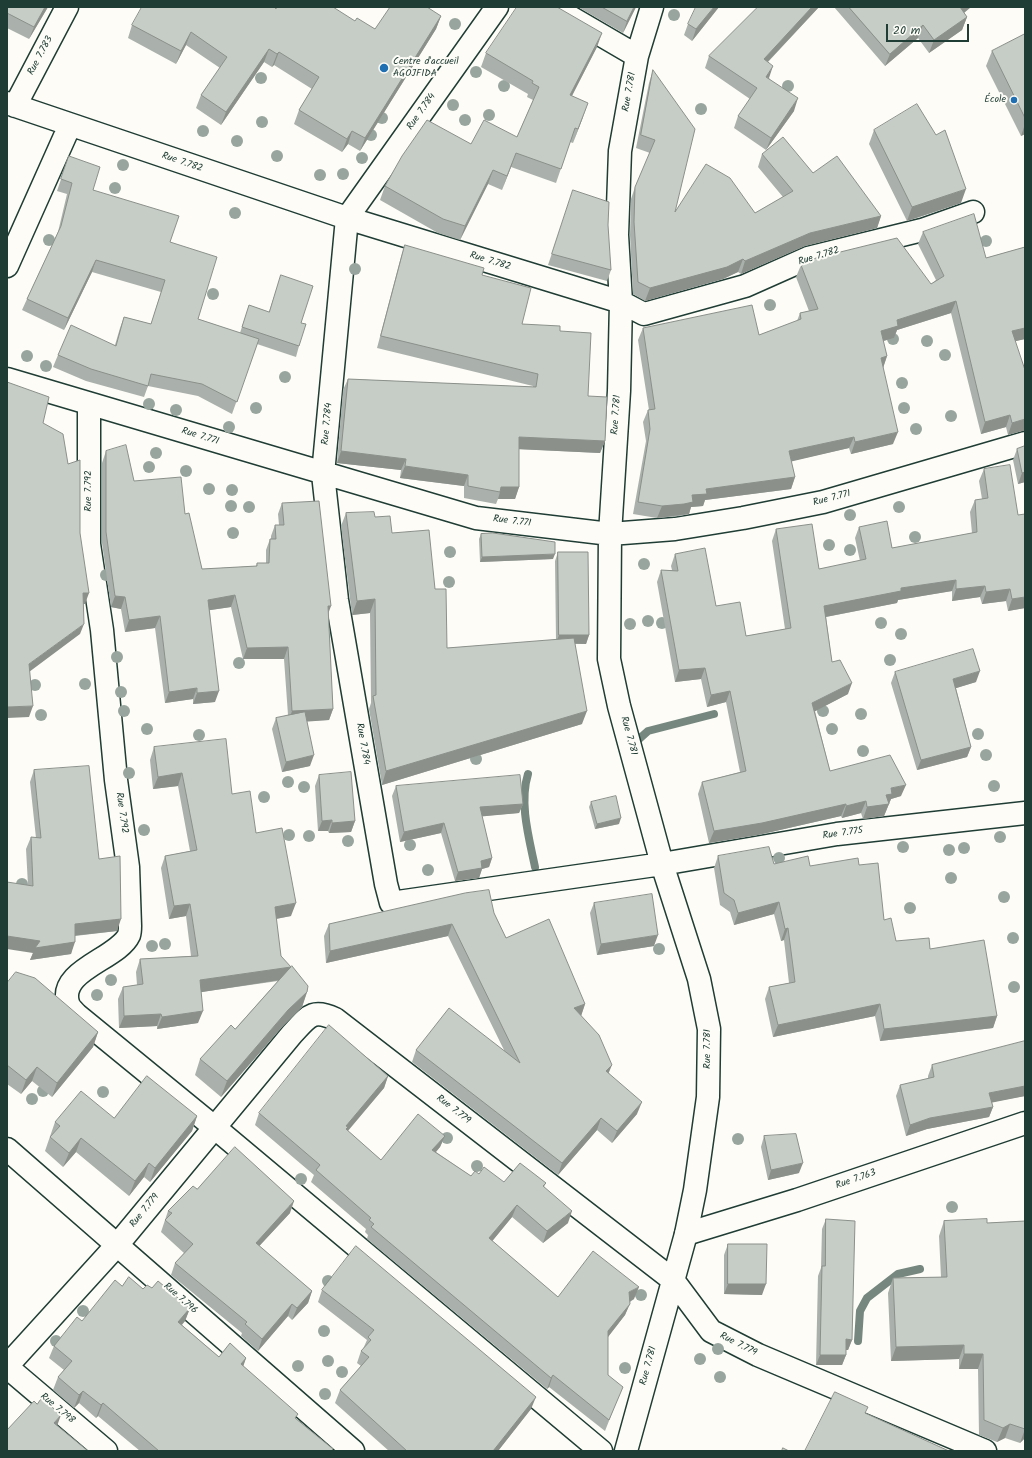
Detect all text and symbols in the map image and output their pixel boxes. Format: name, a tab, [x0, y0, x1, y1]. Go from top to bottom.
scale bar	[888, 16, 971, 42]
text: 20 m	[893, 21, 920, 40]
street label: Rue 7.783	[26, 34, 56, 78]
place label: Centre d'accueil AGOJFIDA	[393, 56, 459, 80]
marker: Centre d'accueil AGOJFIDA	[378, 62, 390, 74]
street label: Rue 7.781	[621, 71, 639, 113]
street label: Rue 7.784	[405, 91, 439, 133]
place label: École	[984, 94, 1006, 106]
marker: École	[1009, 95, 1019, 105]
street label: Rue 7.782	[160, 150, 204, 176]
street label: Rue 7.782	[797, 245, 841, 269]
street label: Rue 7.782	[468, 250, 512, 274]
street label: Rue 7.781	[610, 395, 624, 435]
street label: Rue 7.784	[320, 402, 336, 446]
street label: Rue 7.771	[180, 426, 220, 448]
street label: Rue 7.792	[83, 470, 95, 512]
street label: Rue 7.771	[812, 488, 852, 510]
street label: Rue 7.771	[492, 514, 532, 530]
street label: Rue 7.781	[617, 715, 639, 757]
street label: Rue 7.784	[352, 722, 372, 766]
street label: Rue 7.792	[112, 792, 130, 834]
street label: Rue 7.775	[822, 825, 864, 843]
street label: Rue 7.781	[702, 1029, 714, 1069]
street label: Rue 7.779	[433, 1093, 473, 1127]
street label: Rue 7.763	[834, 1167, 878, 1193]
street label: Rue 7.779	[128, 1192, 162, 1230]
street label: Rue 7.796	[161, 1281, 199, 1317]
street label: Rue 7.779	[717, 1331, 759, 1359]
street label: Rue 7.781	[638, 1345, 660, 1387]
street label: Rue 7.798	[37, 1391, 77, 1427]

